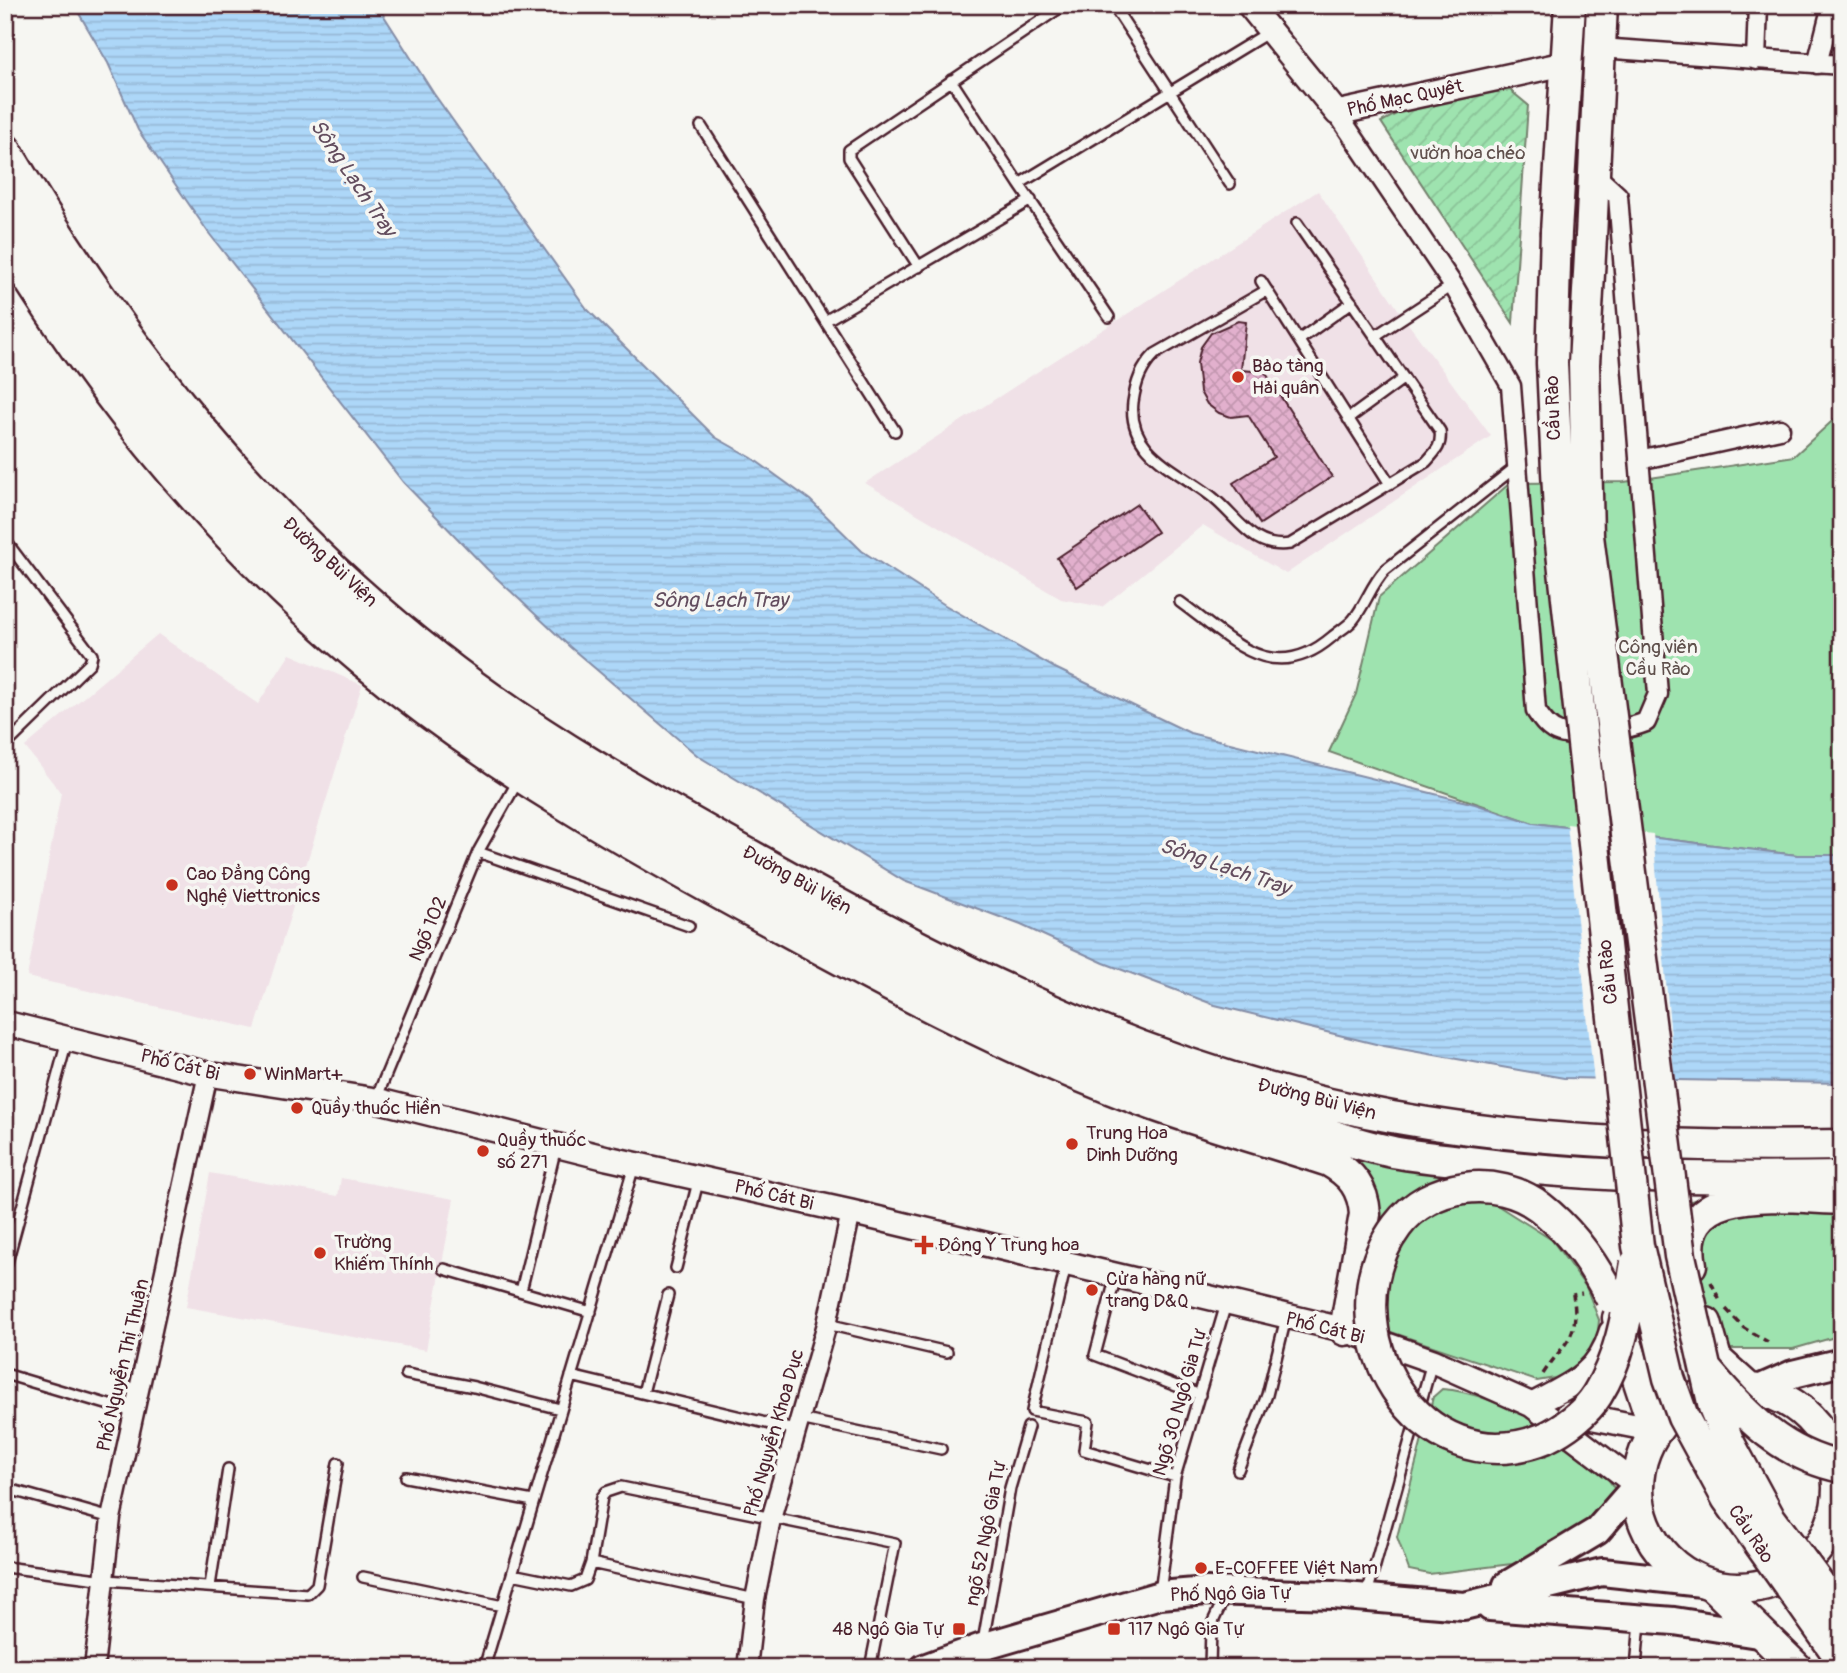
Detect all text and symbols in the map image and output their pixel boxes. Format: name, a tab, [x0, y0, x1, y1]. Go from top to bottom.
street label: Phố Mạc Quyêt	[1345, 74, 1466, 122]
water label: Sông Lạch Tray	[304, 114, 404, 244]
park label: vườn hoa chéo	[1410, 141, 1525, 165]
place label: Bảo tàng Hải quân	[1252, 354, 1324, 400]
marker: Bảo tàng Hải quân	[1230, 369, 1246, 385]
street label: Cầu Rào	[1540, 375, 1566, 441]
street label: Đường Bùi Viện	[277, 512, 383, 612]
water label: Sông Lạch Tray	[652, 587, 791, 614]
park label: Công viên Cầu Rào	[1618, 635, 1698, 681]
water label: Sông Lạch Tray	[1157, 832, 1296, 903]
street label: Đường Bùi Viện	[738, 840, 856, 920]
place label: Cao Đẳng Công Nghệ Viettronics	[186, 862, 320, 908]
marker: Cao Đẳng Công Nghệ Viettronics	[164, 877, 180, 893]
street label: Ngõ 102	[404, 893, 452, 965]
street label: Cầu Rào	[1593, 938, 1623, 1006]
street label: Phố Cát Bi	[138, 1044, 222, 1086]
place label: WinMart+	[264, 1062, 343, 1086]
marker: WinMart+	[242, 1066, 258, 1082]
street label: Đường Bùi Viện	[1255, 1073, 1379, 1125]
place label: Quầy thuốc Hiền	[311, 1096, 441, 1120]
marker: Quầy thuốc Hiền	[289, 1100, 305, 1116]
place label: Trung Hoa Dinh Dưỡng	[1086, 1121, 1178, 1167]
place label: Quầy thuốc số 271	[497, 1128, 587, 1174]
marker: Trung Hoa Dinh Dưỡng	[1064, 1136, 1080, 1152]
marker: Quầy thuốc số 271	[475, 1143, 491, 1159]
street label: Phố Cát Bi	[732, 1174, 816, 1216]
place label: Trường Khiếm Thính	[334, 1230, 434, 1276]
place label: Đông Y Trung hoa	[938, 1233, 1080, 1257]
marker: Đông Y Trung hoa	[916, 1237, 932, 1253]
marker: Trường Khiếm Thính	[312, 1245, 328, 1261]
place label: Cửa hàng nữ trang D&Q	[1105, 1267, 1207, 1313]
street label: Phố Nguyễn Thị Thuận	[91, 1276, 155, 1454]
marker: Cửa hàng nữ trang D&Q	[1084, 1282, 1100, 1298]
street label: Phố Cát Bi	[1283, 1307, 1367, 1349]
street label: Ngõ 30 Ngô Gia Tự	[1147, 1325, 1213, 1479]
street label: Phố Nguyễn Khoa Dục	[739, 1346, 810, 1520]
street label: ngõ 52 Ngô Gia Tự	[960, 1458, 1012, 1608]
street label: Cầu Rào	[1723, 1500, 1779, 1568]
place label: E-COFFEE Việt Nam	[1215, 1556, 1378, 1580]
marker: E-COFFEE Việt Nam	[1193, 1560, 1209, 1576]
street label: Phố Ngô Gia Tự	[1170, 1581, 1292, 1607]
place label: 48 Ngô Gia Tự	[832, 1617, 945, 1641]
place label: 117 Ngô Gia Tự	[1128, 1617, 1245, 1641]
marker: 48 Ngô Gia Tự	[951, 1621, 967, 1637]
marker: 117 Ngô Gia Tự	[1106, 1621, 1122, 1637]

